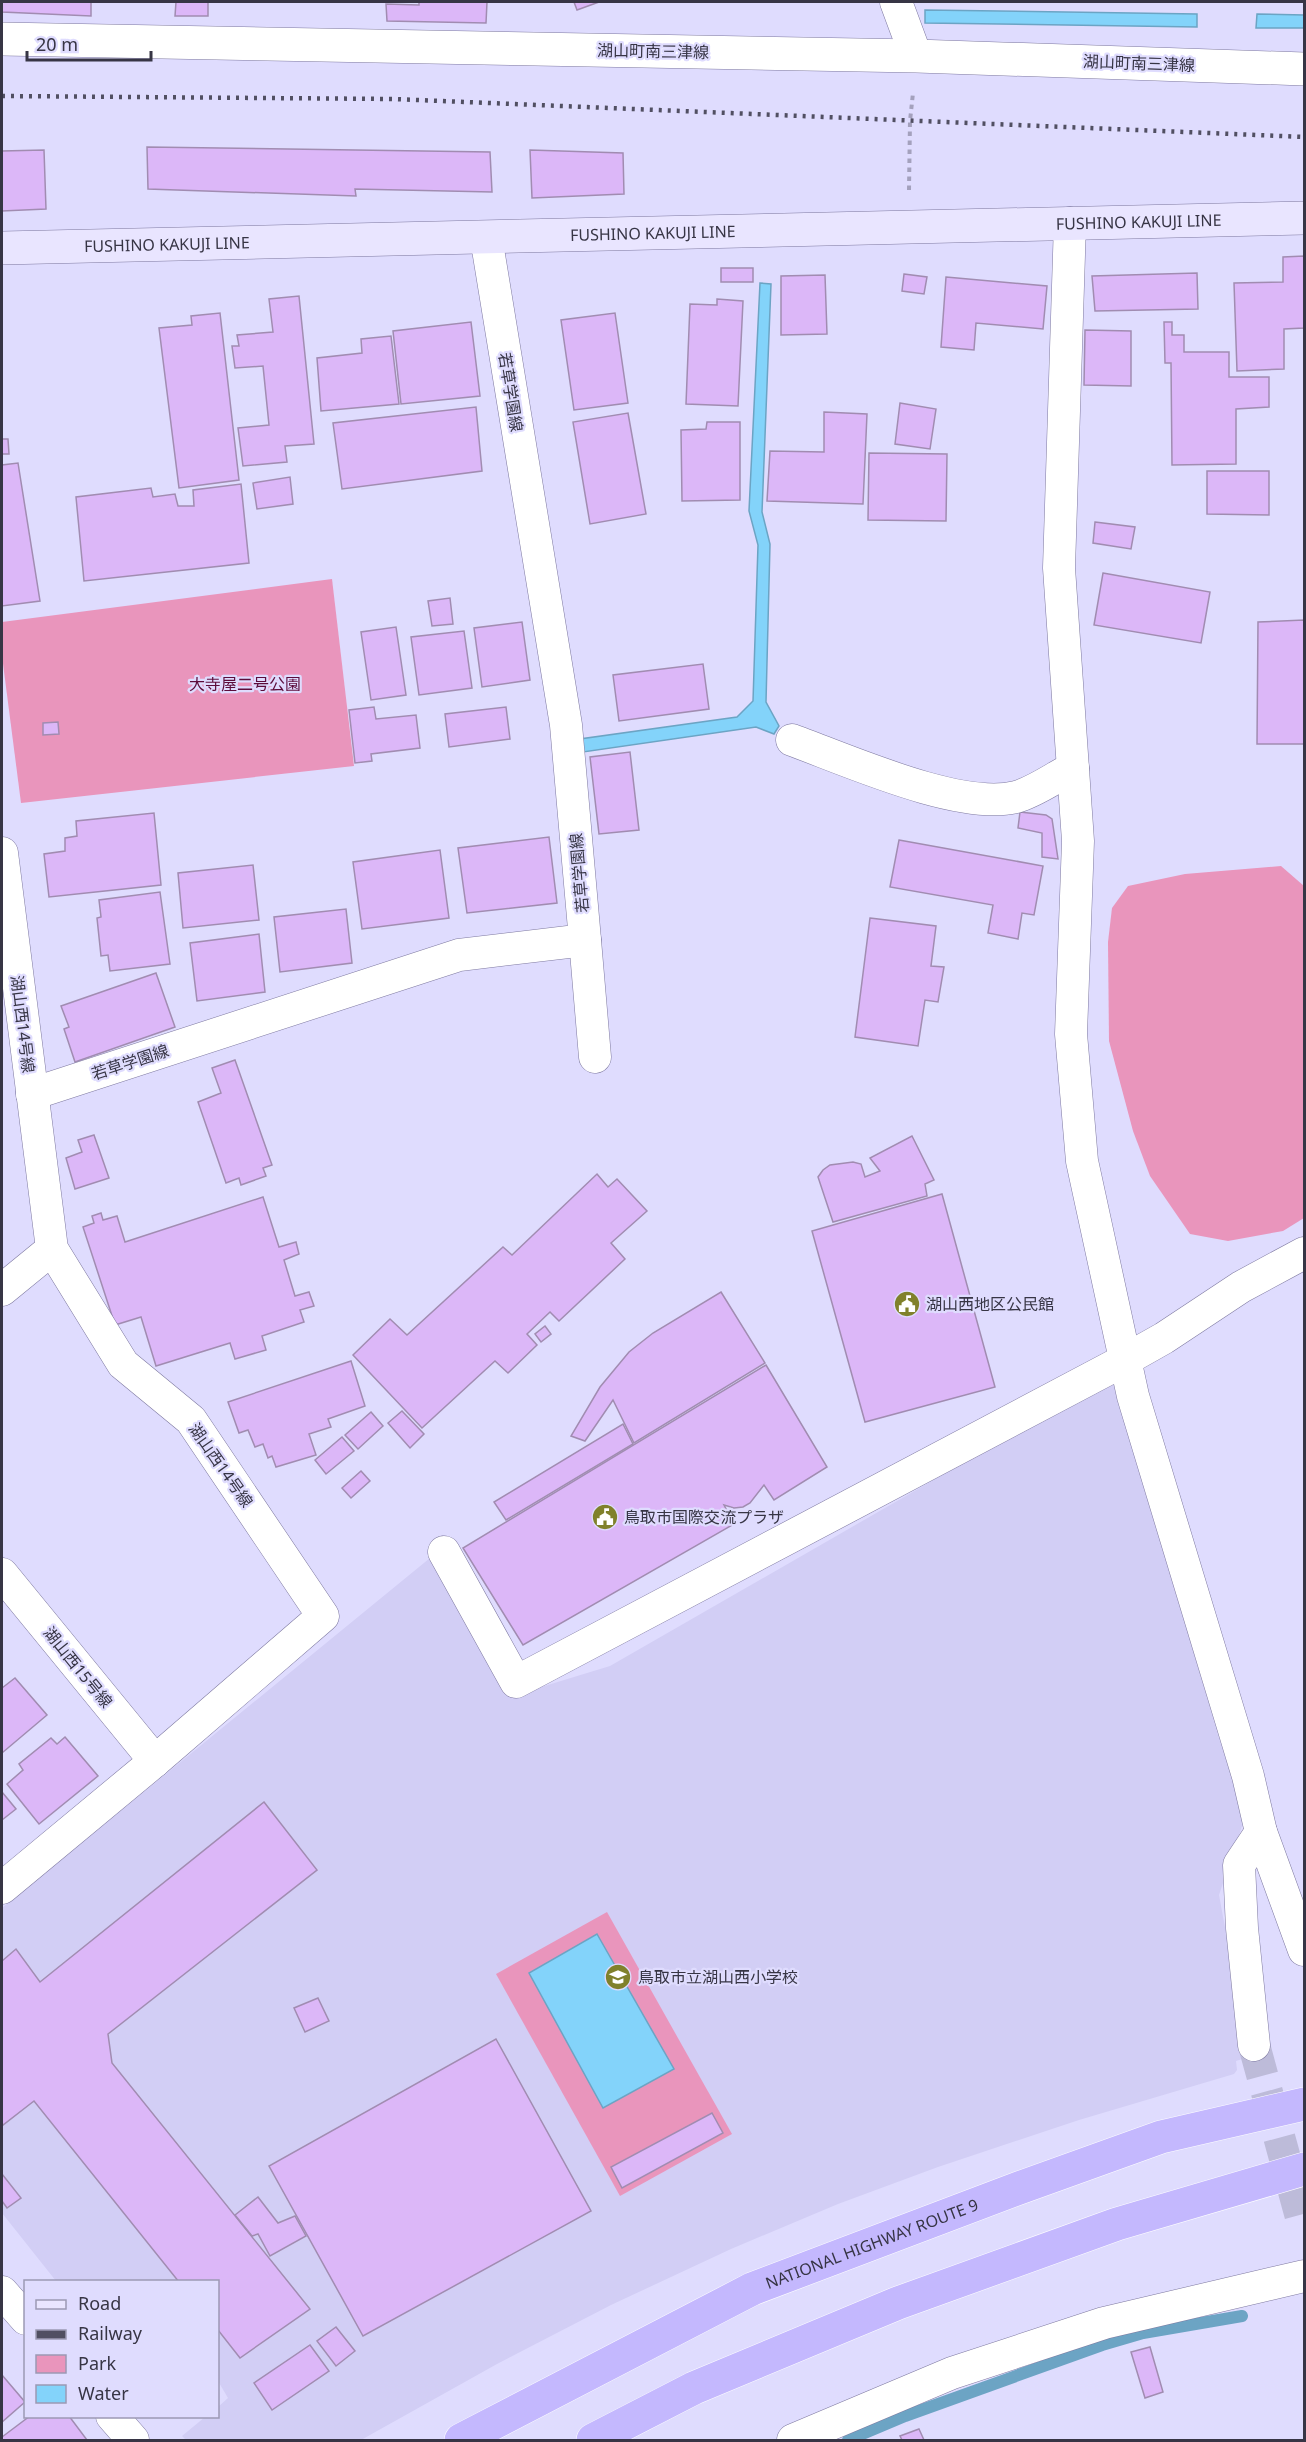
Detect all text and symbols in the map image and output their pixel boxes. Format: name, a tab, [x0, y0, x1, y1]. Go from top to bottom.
scale bar	[27, 24, 152, 62]
text: 20 m	[36, 32, 78, 56]
street label: 湖山町南三津線	[597, 39, 709, 63]
street label: 湖山町南三津線	[1083, 50, 1195, 76]
street label: FUSHINO KAKUJI LINE	[1056, 209, 1222, 235]
street label: FUSHINO KAKUJI LINE	[570, 220, 736, 246]
street label: FUSHINO KAKUJI LINE	[84, 231, 250, 257]
street label: 若草学園線	[494, 351, 528, 433]
park label: 大寺屋二号公園	[189, 673, 301, 695]
street label: 若草学園線	[565, 832, 593, 914]
street label: 湖山西14号線	[6, 974, 40, 1074]
street label: 若草学園線	[89, 1039, 171, 1085]
public building icon: 湖山西地区公民館	[892, 1289, 922, 1319]
place label: 湖山西地区公民館	[926, 1293, 1054, 1315]
street label: 湖山西14号線	[184, 1418, 258, 1512]
public building icon: 鳥取市国際交流プラザ	[590, 1502, 620, 1532]
place label: 鳥取市国際交流プラザ	[624, 1506, 784, 1528]
street label: 湖山西15号線	[39, 1622, 117, 1712]
school or university icon: 鳥取市立湖山西小学校	[603, 1962, 633, 1992]
place label: 鳥取市立湖山西小学校	[638, 1966, 798, 1988]
street label: NATIONAL HIGHWAY ROUTE 9	[762, 2193, 981, 2294]
legend	[24, 2280, 219, 2418]
text: Road	[78, 2291, 121, 2315]
text: Railway	[78, 2321, 143, 2345]
text: Park	[78, 2351, 116, 2375]
text: Water	[78, 2381, 129, 2405]

